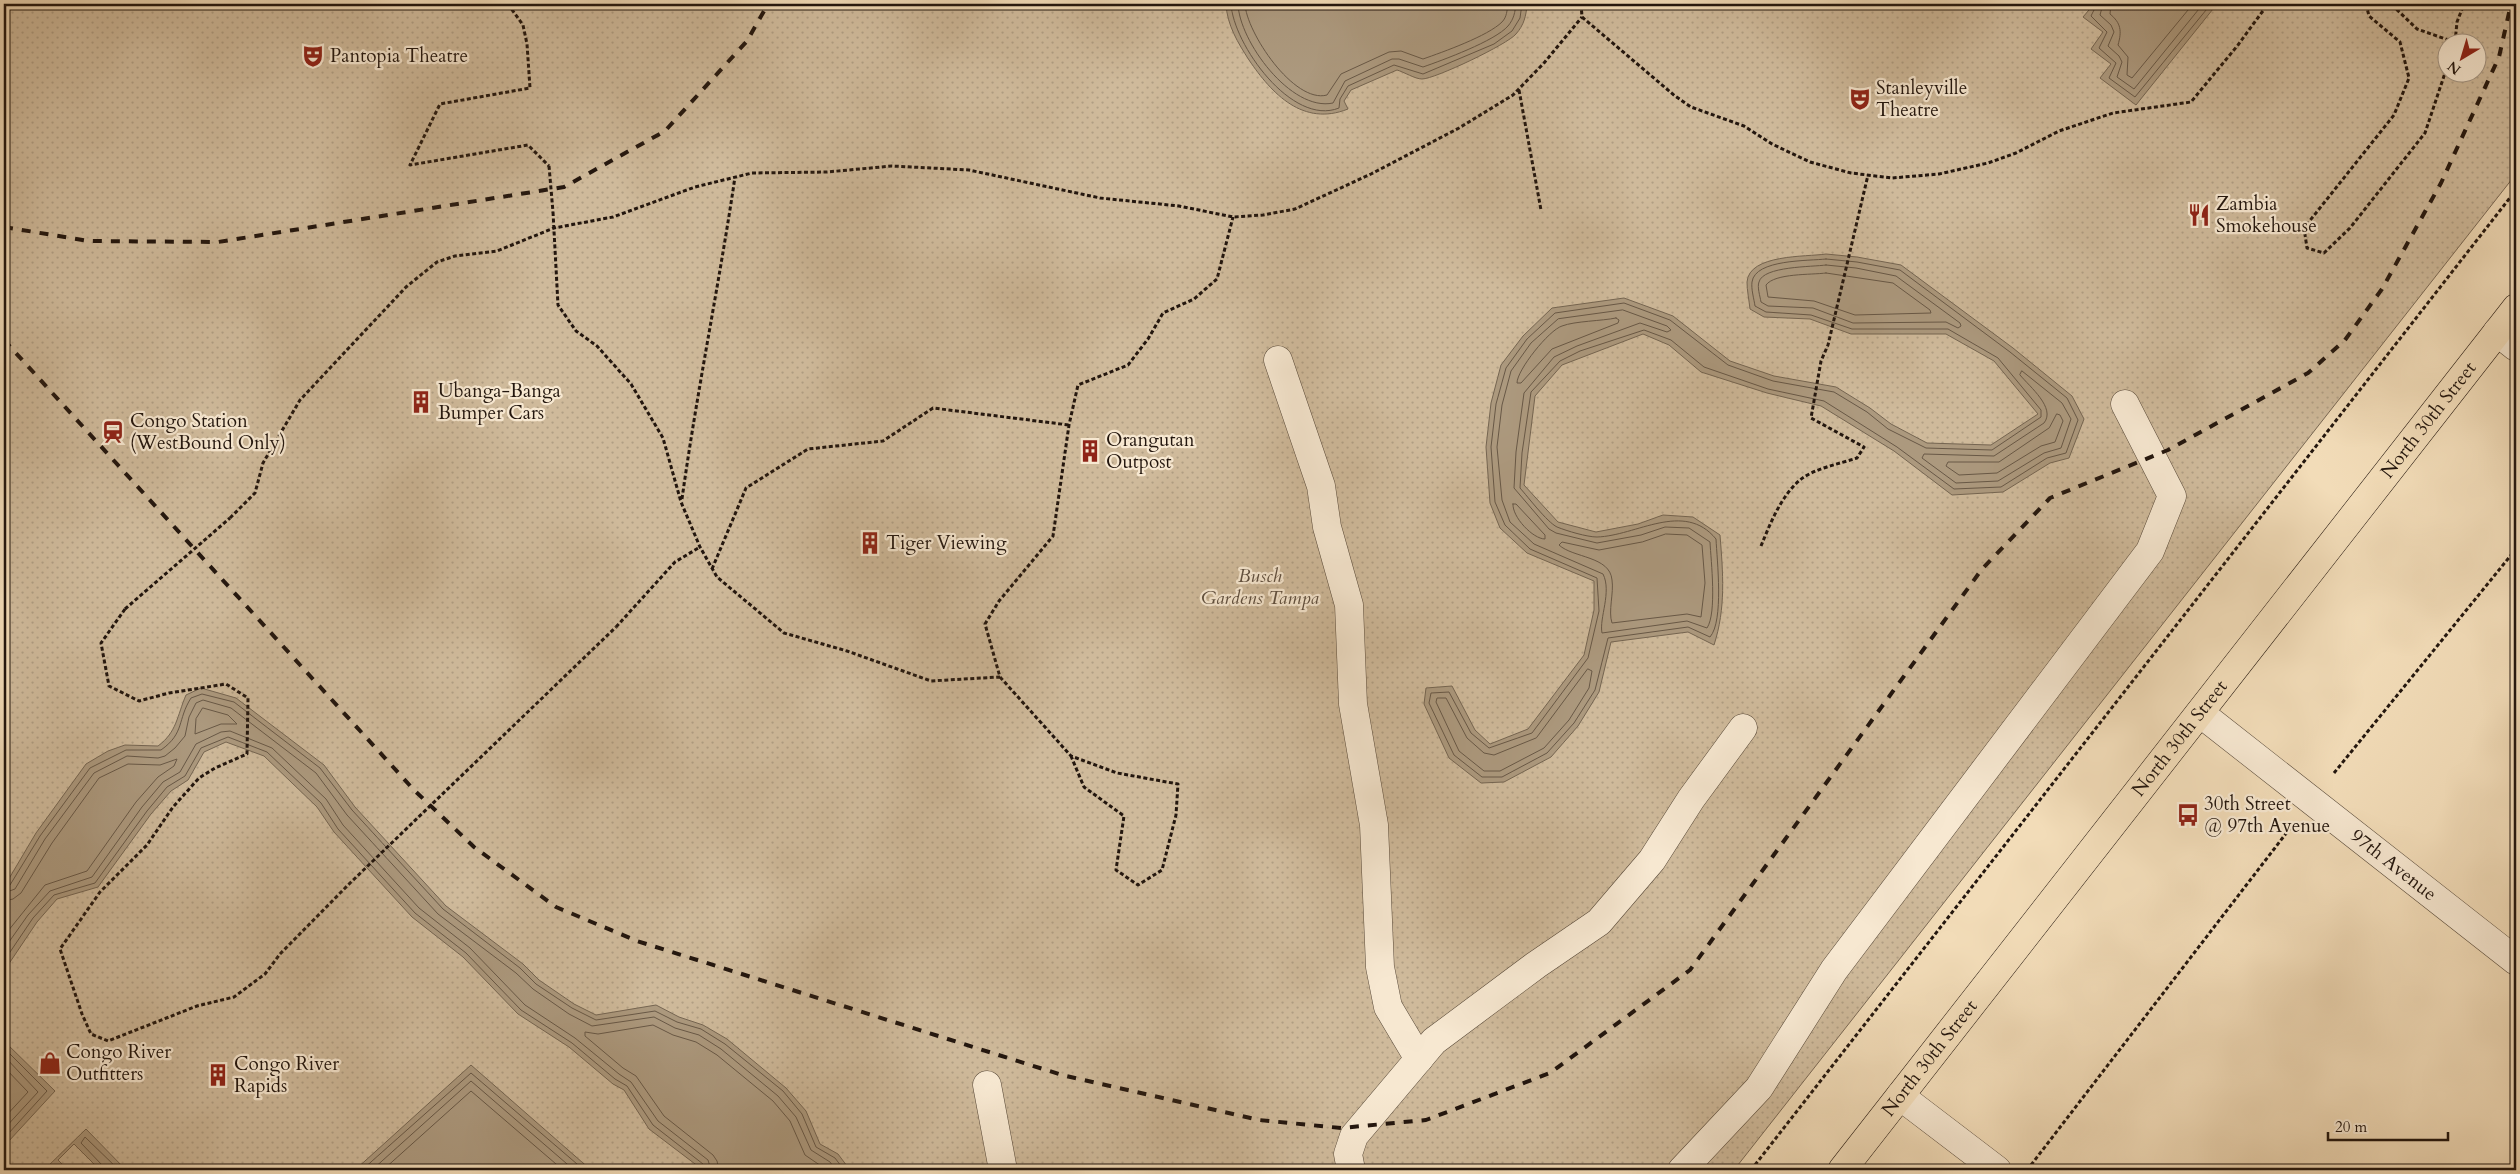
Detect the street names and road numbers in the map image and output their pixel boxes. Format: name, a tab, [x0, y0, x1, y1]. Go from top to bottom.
street label: North 30th Street	[2374, 356, 2482, 484]
street label: North 30th Street	[2126, 674, 2233, 802]
street label: 97th Avenue	[2345, 823, 2442, 907]
street label: North 30th Street	[1876, 994, 1983, 1122]

